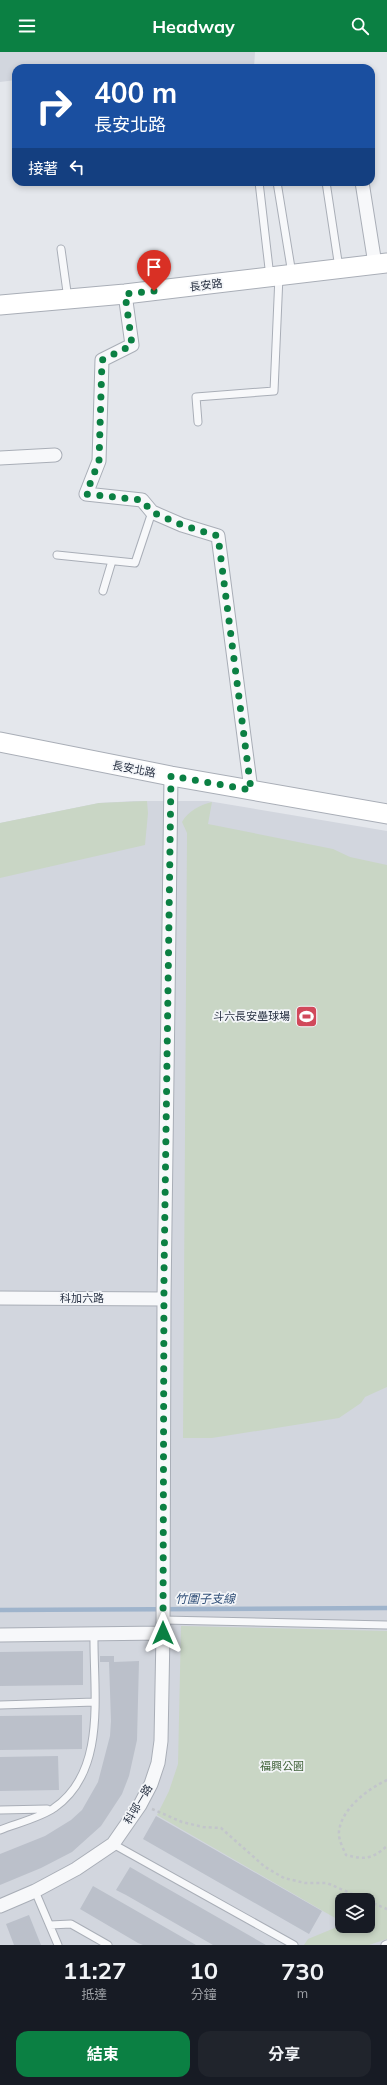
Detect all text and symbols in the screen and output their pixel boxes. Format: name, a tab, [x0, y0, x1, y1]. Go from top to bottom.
icon: menu	[16, 15, 38, 37]
text: Headway	[152, 15, 235, 38]
icon: search	[349, 15, 371, 37]
text: 400 m	[94, 75, 177, 110]
icon: right	[28, 80, 80, 132]
text: 長安北路	[94, 113, 166, 136]
icon: left	[66, 156, 88, 178]
text: 接著	[28, 159, 58, 178]
pin	[137, 250, 171, 291]
icon: arrive	[143, 256, 165, 278]
street label: 長安路	[189, 276, 223, 294]
street label: 長安北路	[111, 758, 157, 780]
sports icon: 斗六長安壘球場	[293, 1003, 319, 1029]
place label: 斗六長安壘球場	[213, 1009, 290, 1023]
street label: 科加六路	[60, 1291, 104, 1305]
water label: 竹圍子支線	[175, 1591, 237, 1606]
position arrow	[142, 1612, 184, 1654]
park label: 福興公園	[260, 1759, 304, 1773]
street label: 科邨一路	[121, 1782, 155, 1826]
map controls	[335, 1893, 375, 1933]
button: layers	[335, 1893, 375, 1933]
text: 11:27	[63, 1955, 126, 1985]
text: 10	[189, 1955, 218, 1985]
text: 730	[281, 1956, 324, 1986]
text: m	[297, 1985, 308, 2001]
text: 抵達	[82, 1986, 108, 2002]
text: 分鐘	[191, 1986, 217, 2002]
button: 結束	[16, 2031, 190, 2077]
button: 分享	[198, 2031, 371, 2077]

